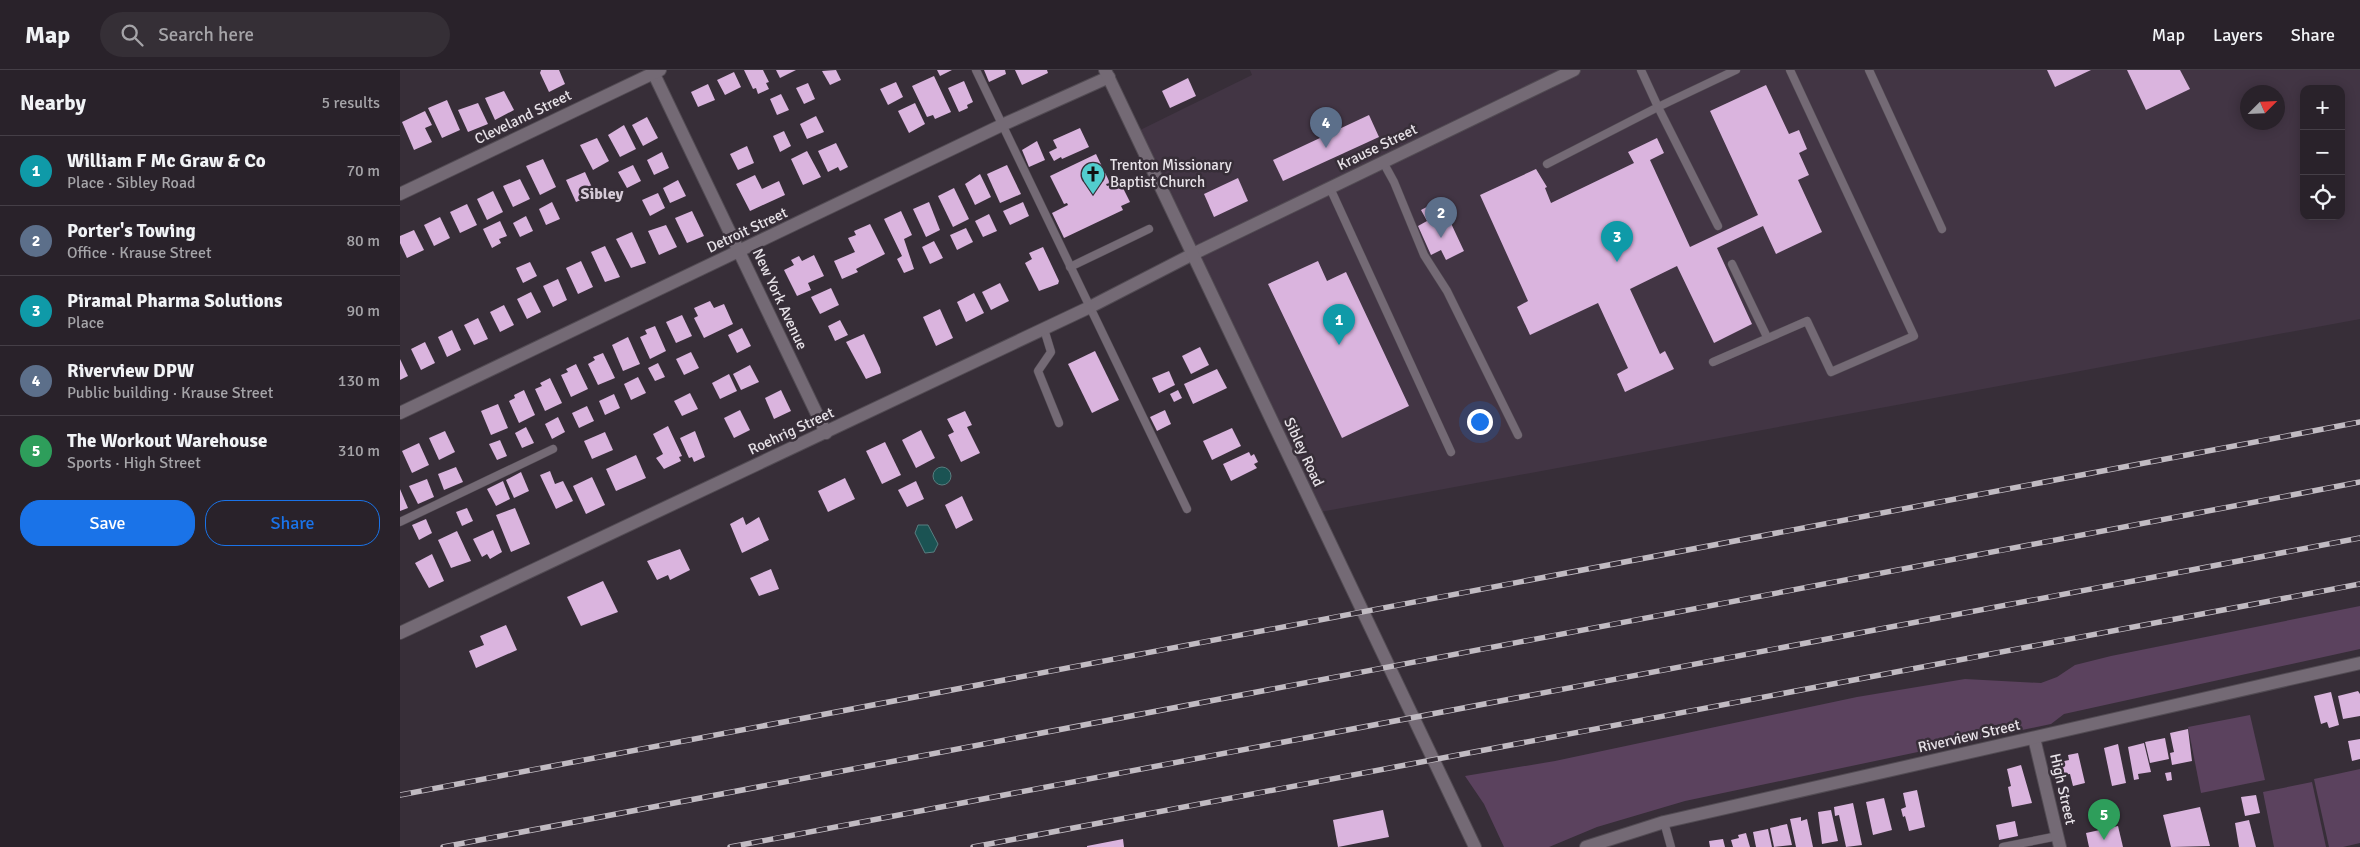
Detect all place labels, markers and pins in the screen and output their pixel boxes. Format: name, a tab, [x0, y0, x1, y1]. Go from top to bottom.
pin: 4	[1310, 107, 1342, 148]
place label: Trenton Missionary Baptist Church	[1110, 156, 1232, 191]
church icon: Trenton Missionary Baptist Church	[1080, 161, 1106, 195]
pin: 2	[1425, 197, 1457, 238]
pin: 3	[1601, 221, 1633, 262]
pin: 1	[1323, 304, 1355, 345]
pin: 5	[2088, 799, 2120, 840]

